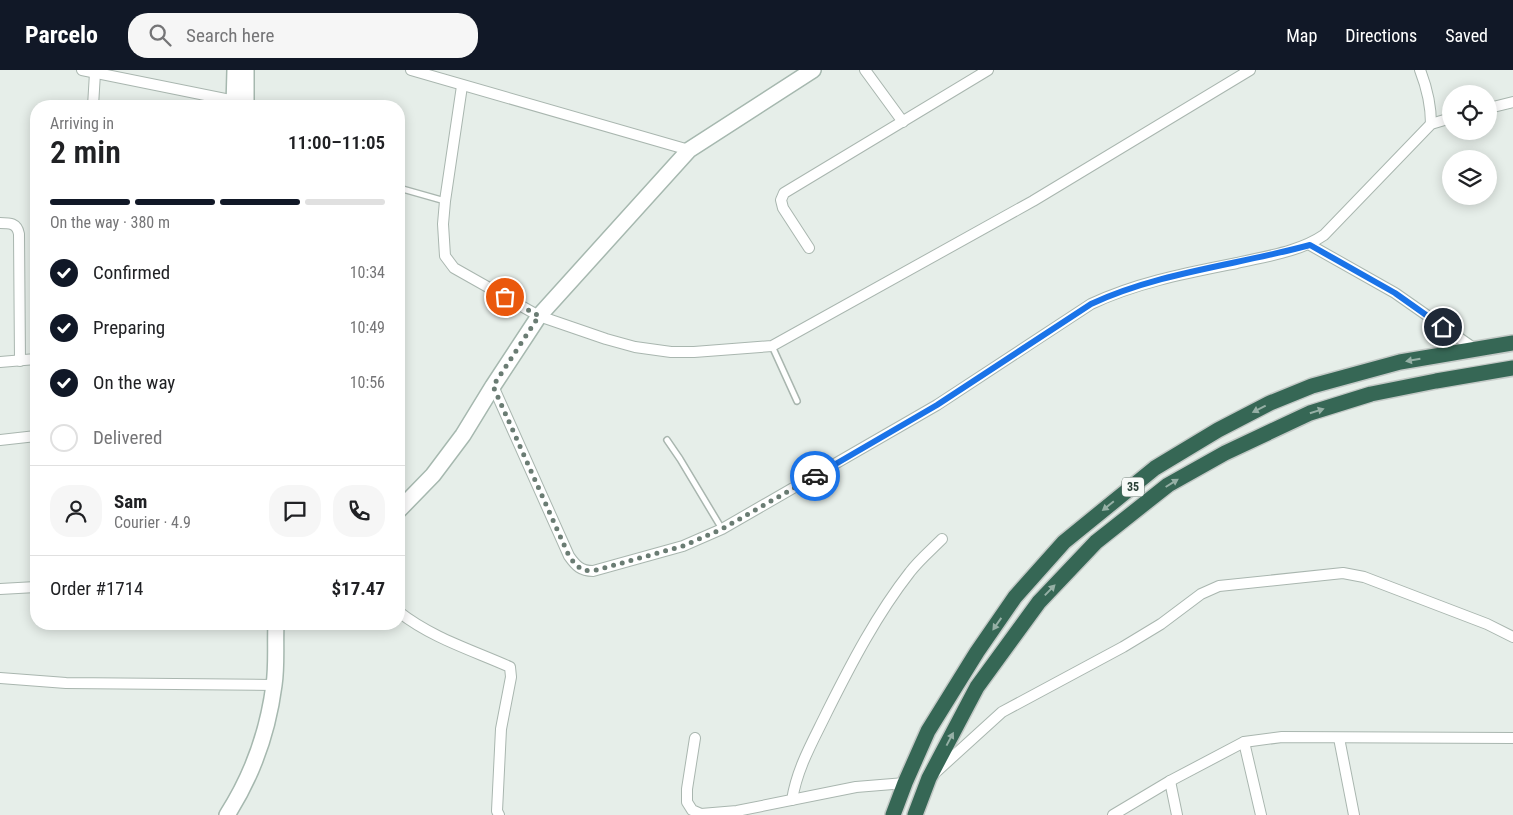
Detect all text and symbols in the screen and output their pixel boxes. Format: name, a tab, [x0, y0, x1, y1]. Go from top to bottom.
search box	[128, 13, 478, 58]
text: Parcelo	[25, 21, 98, 49]
icon: search	[146, 21, 174, 49]
text: Search here	[186, 24, 274, 47]
text: Map	[1286, 25, 1317, 46]
text: Directions	[1345, 25, 1417, 46]
text: Saved	[1445, 25, 1488, 46]
map controls	[1442, 85, 1497, 205]
button: locate	[1442, 85, 1497, 140]
text: Arriving in	[50, 114, 114, 133]
text: 11:00–11:05	[288, 131, 385, 154]
text: 2 min	[50, 133, 121, 171]
button: layers	[1442, 150, 1497, 205]
text: On the way · 380 m	[50, 213, 170, 232]
icon: check	[50, 259, 78, 287]
text: Confirmed	[93, 261, 170, 284]
text: 10:34	[350, 263, 385, 282]
pin	[484, 276, 526, 318]
icon: bag	[491, 283, 519, 311]
pin	[1422, 306, 1464, 348]
icon: home	[1429, 313, 1457, 341]
icon: check	[50, 314, 78, 342]
text: Preparing	[93, 316, 165, 339]
text: 10:49	[350, 318, 385, 337]
one-way arrow	[1405, 356, 1421, 364]
icon: check	[50, 369, 78, 397]
text: On the way	[93, 371, 175, 394]
text: 10:56	[350, 373, 385, 392]
one-way arrow	[1252, 405, 1266, 413]
one-way arrow	[1310, 407, 1325, 415]
text: Delivered	[93, 426, 162, 449]
courier	[790, 451, 840, 501]
icon: car	[801, 462, 829, 490]
road number: 35	[1122, 478, 1144, 497]
one-way arrow	[1165, 479, 1178, 488]
button: person	[50, 485, 102, 537]
button: chat	[269, 485, 321, 537]
button: phone	[333, 485, 385, 537]
text: Sam	[114, 490, 147, 513]
one-way arrow	[1102, 501, 1115, 512]
text: Courier · 4.9	[114, 513, 191, 532]
text: Order #1714	[50, 577, 143, 600]
text: $17.47	[331, 577, 385, 600]
one-way arrow	[1044, 585, 1056, 597]
one-way arrow	[992, 617, 1002, 630]
one-way arrow	[946, 732, 954, 746]

